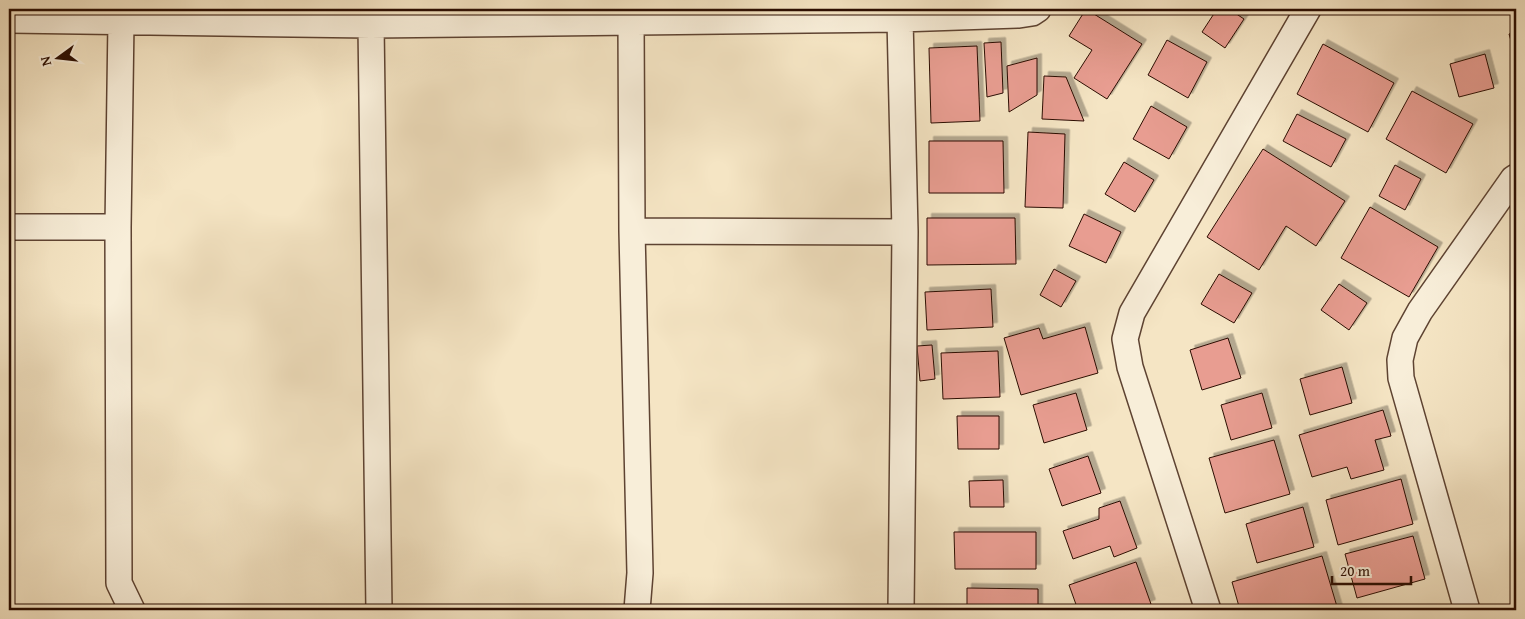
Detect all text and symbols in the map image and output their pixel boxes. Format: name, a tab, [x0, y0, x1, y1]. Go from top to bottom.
north arrow	[32, 32, 82, 82]
text: N	[34, 54, 56, 68]
scale bar	[1332, 554, 1411, 586]
text: 20 m	[1340, 560, 1371, 581]

